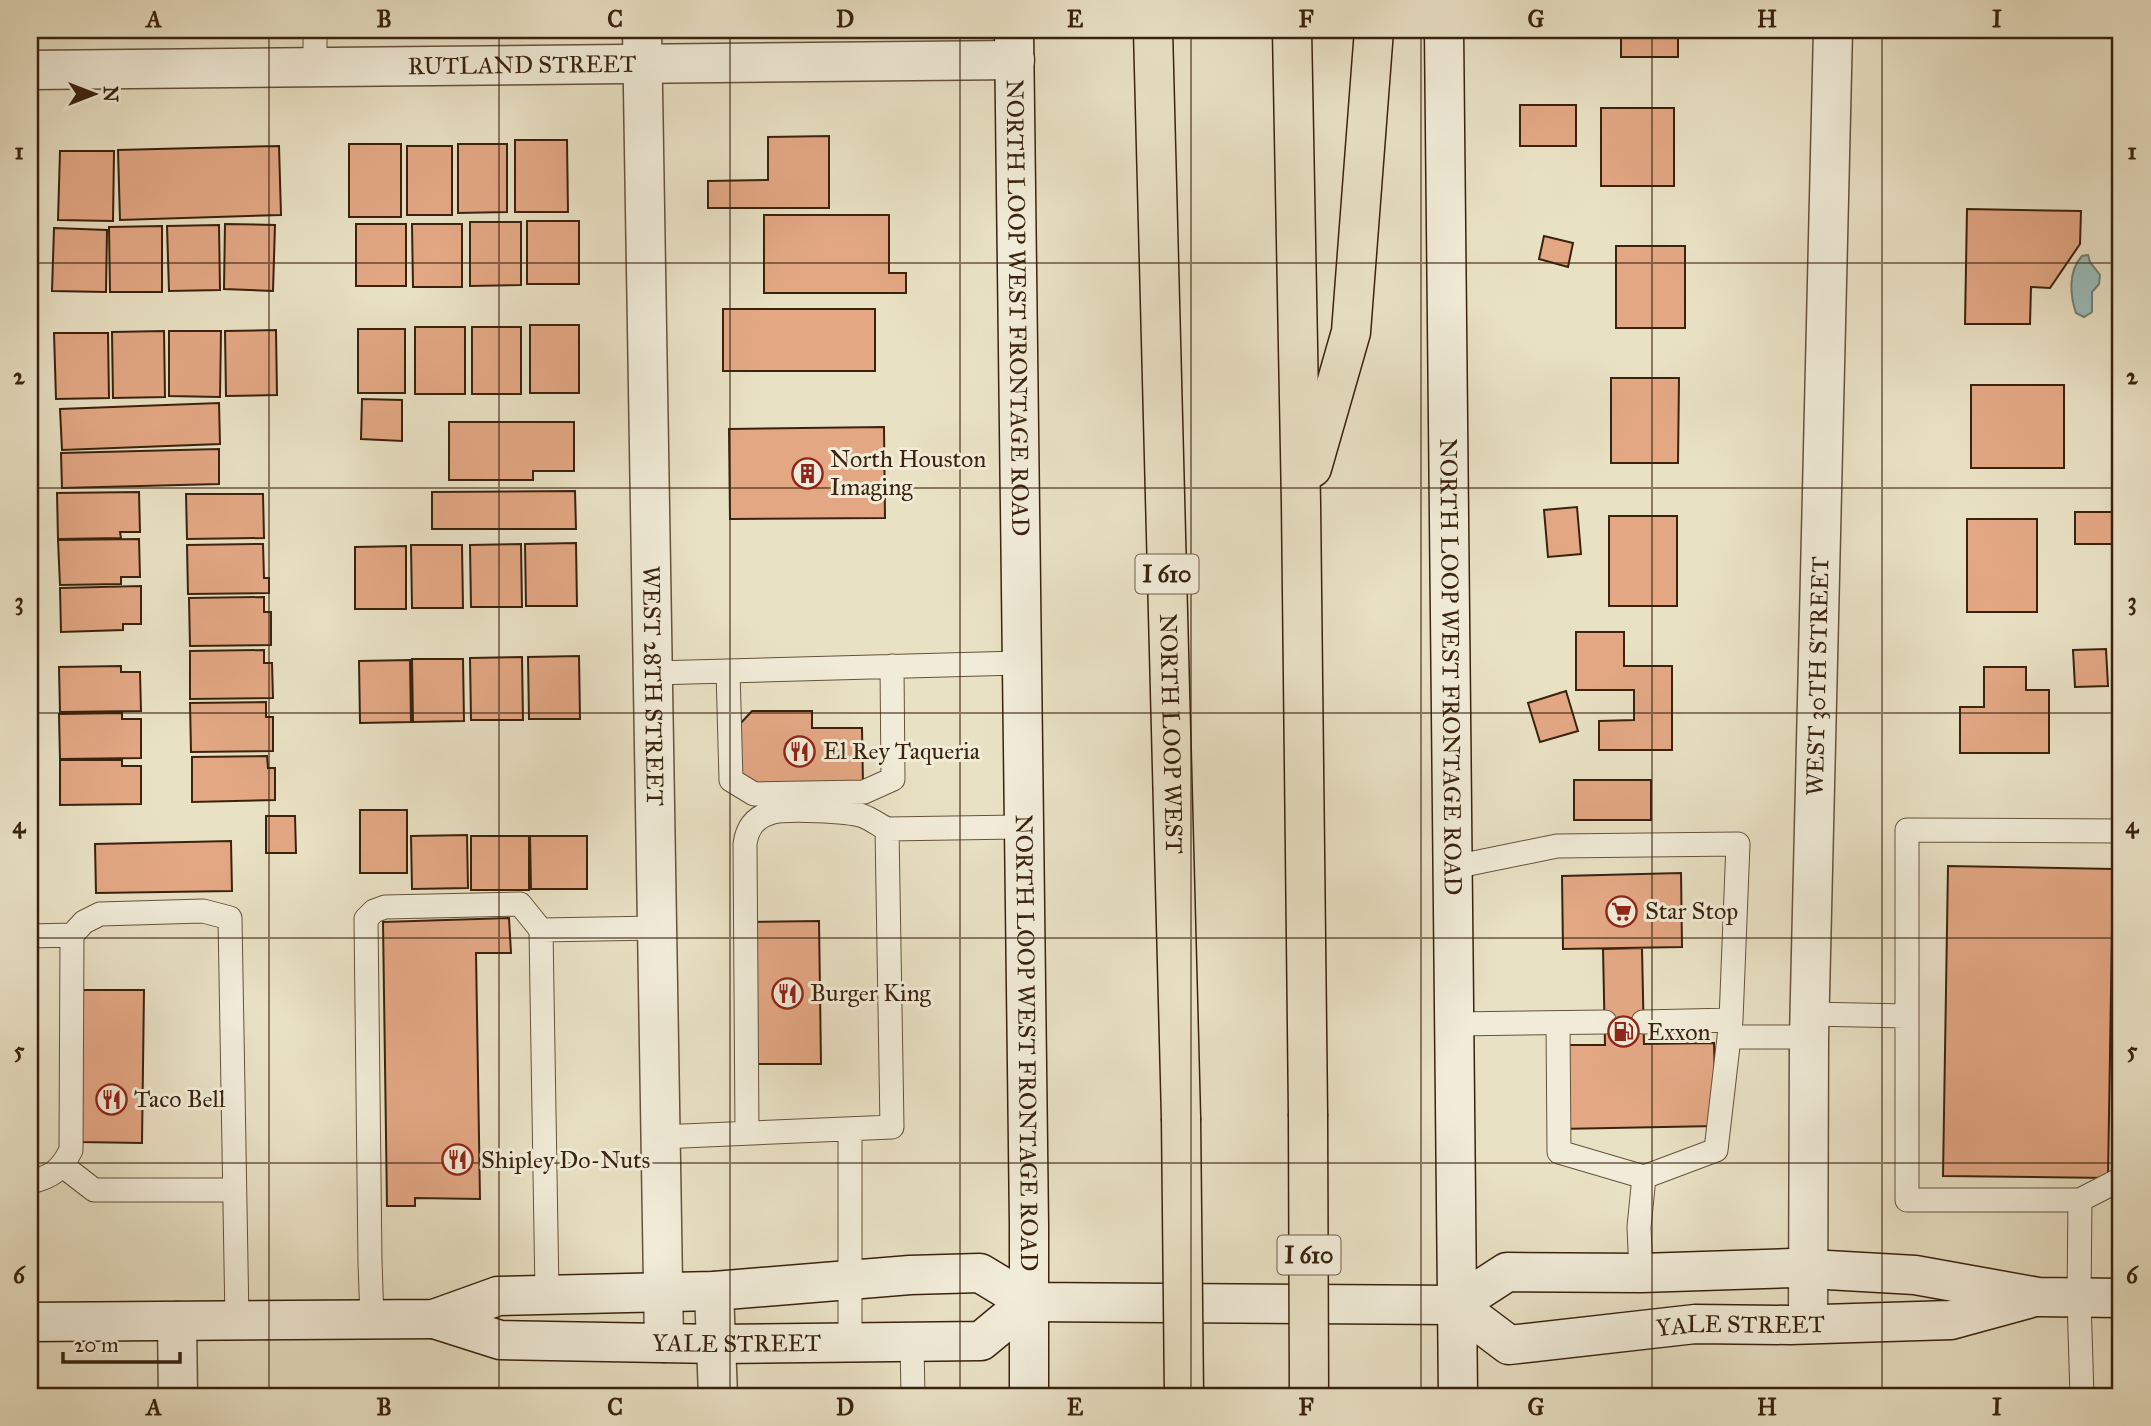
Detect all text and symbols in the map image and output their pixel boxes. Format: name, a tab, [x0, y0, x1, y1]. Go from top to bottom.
text: A	[144, 5, 162, 33]
text: B	[376, 5, 392, 33]
text: C	[607, 5, 623, 33]
text: D	[836, 5, 854, 33]
text: E	[1067, 5, 1084, 33]
text: F	[1298, 5, 1314, 33]
text: G	[1528, 5, 1545, 33]
text: H	[1757, 5, 1777, 33]
text: I	[1992, 5, 2002, 33]
street label: RUTLAND STREET	[408, 49, 636, 81]
north arrow	[60, 60, 130, 130]
street label: NORTH LOOP WEST FRONTAGE ROAD	[1000, 79, 1035, 537]
text: N	[99, 86, 122, 102]
text: 1	[14, 137, 24, 165]
text: 1	[2127, 137, 2137, 165]
text: 2	[13, 362, 25, 390]
text: 2	[2126, 362, 2138, 390]
street label: NORTH LOOP WEST FRONTAGE ROAD	[1433, 438, 1468, 896]
place label: North Houston Imaging	[830, 444, 986, 502]
building icon: North Houston Imaging	[790, 456, 824, 490]
road number: I 610	[1136, 554, 1198, 594]
street label: WEST 30TH STREET	[1800, 556, 1835, 796]
street label: WEST 28TH STREET	[636, 565, 670, 806]
text: 3	[14, 587, 24, 616]
text: 3	[2127, 587, 2137, 616]
street label: NORTH LOOP WEST	[1153, 613, 1189, 854]
restaurant icon: El Rey Taqueria	[783, 734, 817, 768]
place label: El Rey Taqueria	[823, 736, 981, 766]
text: 4	[13, 811, 27, 839]
text: 4	[2126, 811, 2140, 839]
street label: NORTH LOOP WEST FRONTAGE ROAD	[1009, 814, 1044, 1271]
supermarket icon: Star Stop	[1605, 894, 1639, 928]
place label: Star Stop	[1645, 896, 1738, 926]
restaurant icon: Burger King	[770, 976, 804, 1010]
place label: Burger King	[810, 978, 932, 1008]
fuel station icon: Exxon	[1607, 1015, 1641, 1049]
place label: Exxon	[1647, 1017, 1711, 1047]
text: 5	[14, 1036, 25, 1064]
text: 5	[2127, 1036, 2138, 1064]
restaurant icon: Taco Bell	[94, 1082, 128, 1116]
place label: Taco Bell	[134, 1084, 226, 1114]
restaurant icon: Shipley Do-Nuts	[441, 1143, 475, 1177]
place label: Shipley Do-Nuts	[481, 1145, 650, 1175]
road number: I 610	[1278, 1236, 1340, 1274]
text: 6	[13, 1261, 26, 1289]
text: 6	[2126, 1261, 2139, 1289]
street label: YALE STREET	[1654, 1309, 1825, 1343]
scale bar	[63, 1321, 180, 1365]
street label: YALE STREET	[652, 1328, 821, 1359]
text: 20 m	[74, 1332, 119, 1358]
text: A	[144, 1393, 162, 1421]
text: B	[376, 1393, 392, 1421]
text: C	[607, 1393, 623, 1421]
text: D	[836, 1393, 854, 1421]
text: E	[1067, 1393, 1084, 1421]
text: F	[1298, 1393, 1314, 1421]
text: G	[1528, 1393, 1545, 1421]
text: H	[1757, 1393, 1777, 1421]
text: I	[1992, 1393, 2002, 1421]

